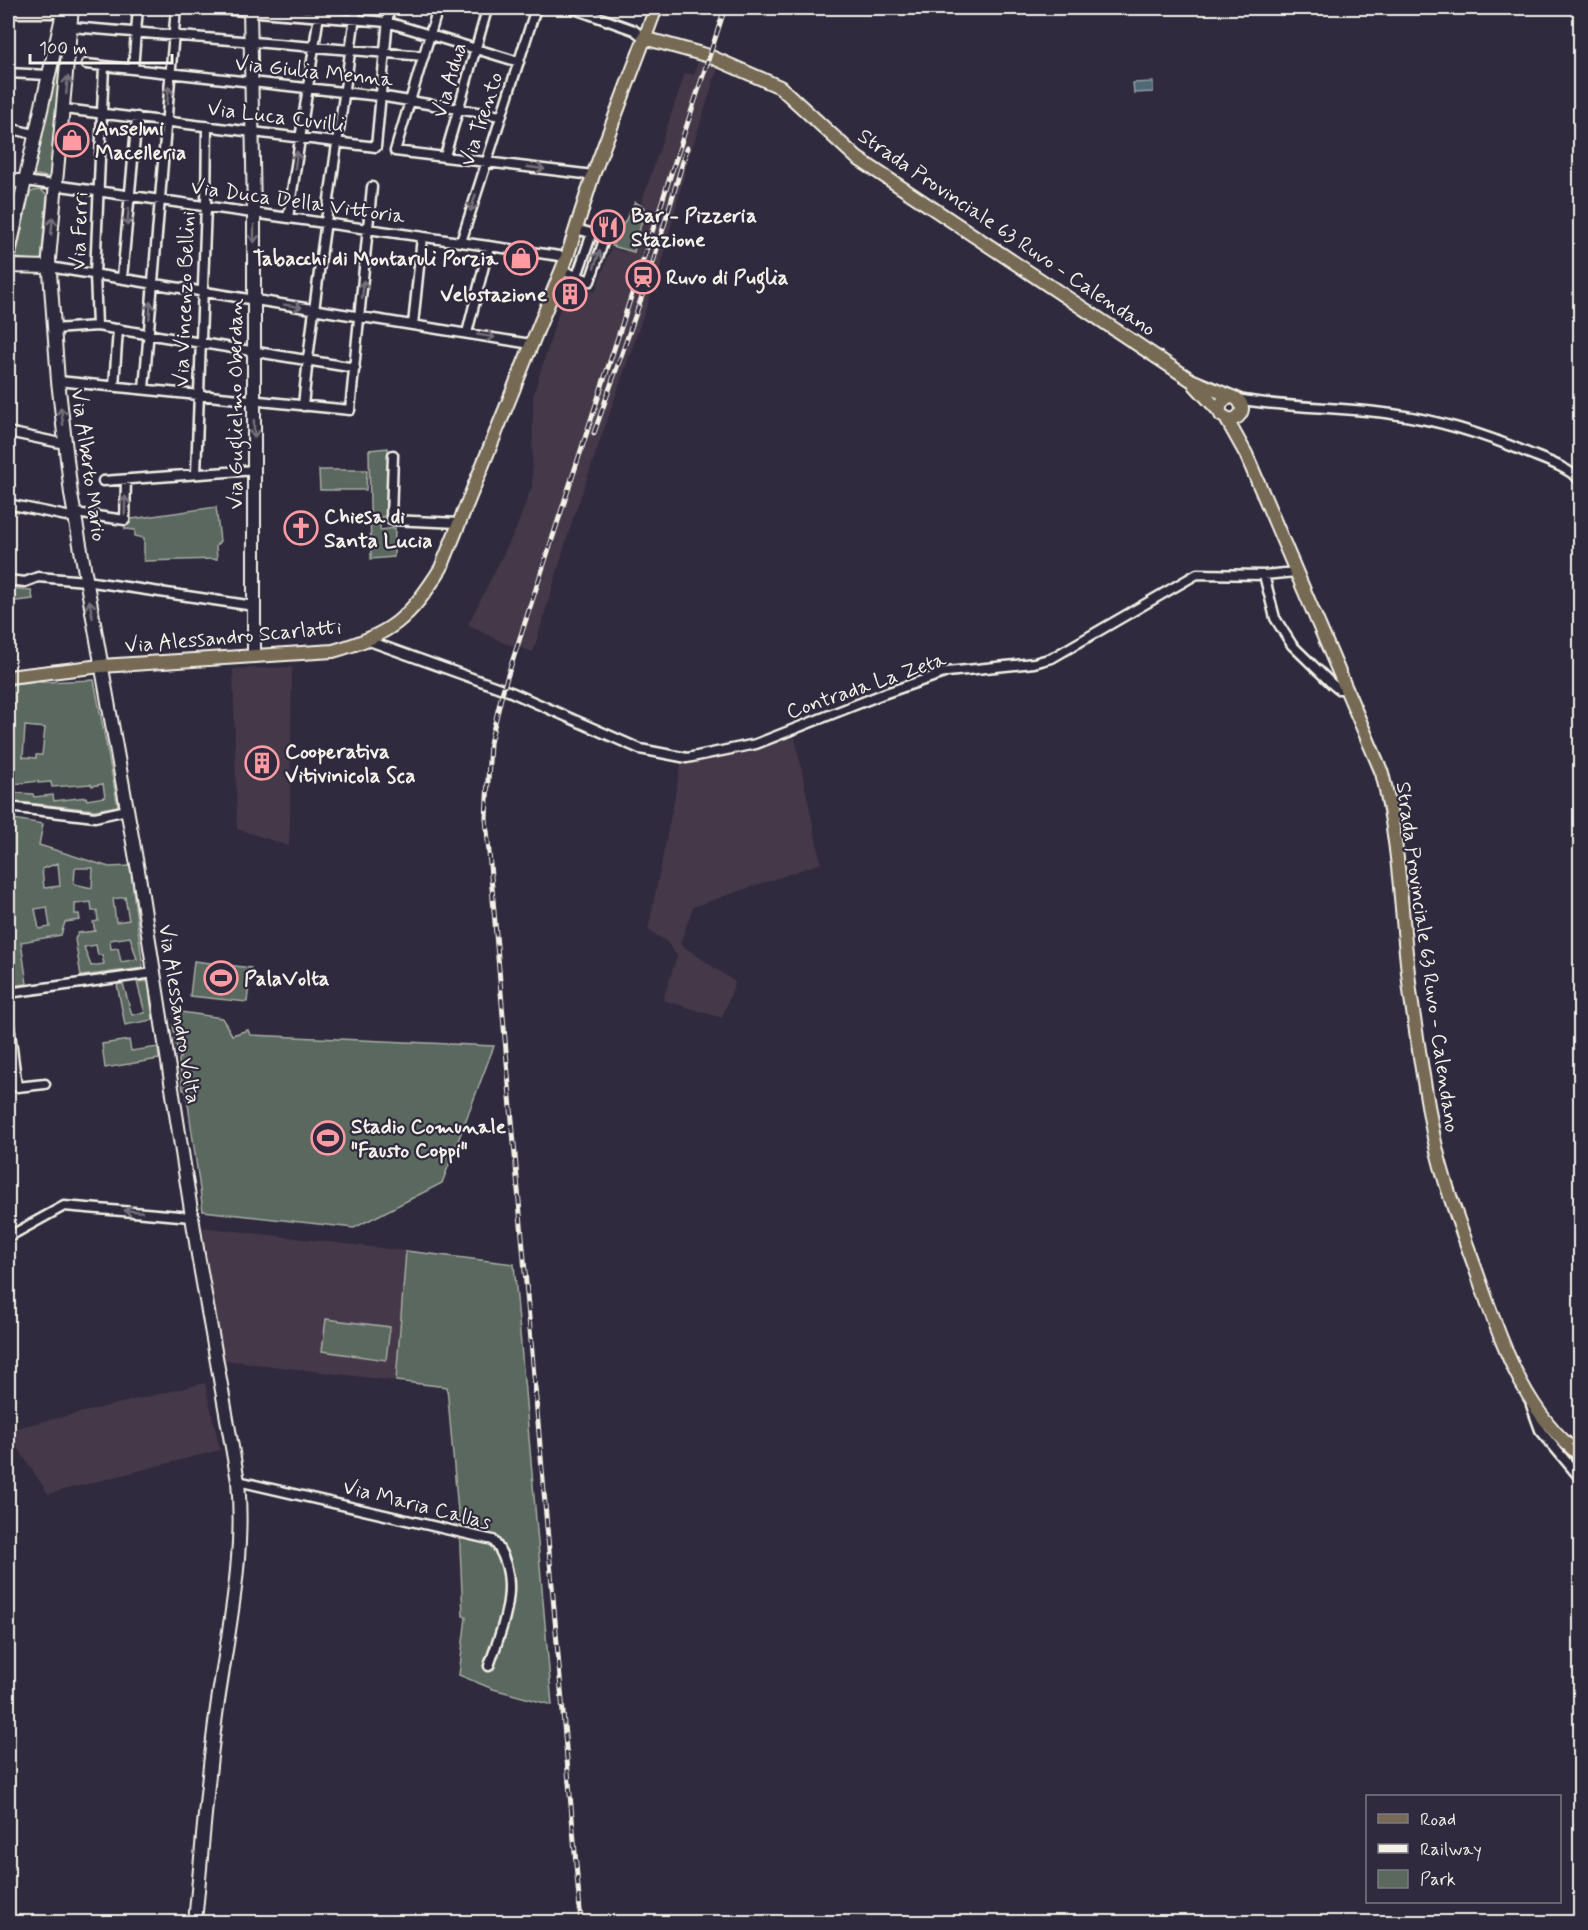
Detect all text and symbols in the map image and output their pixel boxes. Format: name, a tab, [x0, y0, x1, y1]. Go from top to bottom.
scale bar	[30, 27, 172, 65]
text: 100 m	[39, 37, 87, 61]
street label: Via Adua	[426, 39, 474, 121]
street label: Via Giulia Menna	[234, 50, 395, 94]
street label: Via Trento	[454, 69, 510, 170]
one-way arrow	[62, 76, 73, 95]
one-way arrow	[163, 85, 174, 105]
street label: Via Luca Cuvilli	[206, 95, 346, 139]
place label: Anselmi Macelleria	[95, 115, 186, 167]
shop icon: Anselmi Macelleria	[54, 122, 90, 158]
street label: Strada Provinciale 63 Ruvo - Calendano	[852, 122, 1161, 343]
one-way arrow	[291, 151, 302, 171]
one-way arrow	[526, 162, 546, 173]
street label: Via Duca Della Vittoria	[189, 173, 407, 231]
street label: Via Ferri	[65, 191, 95, 271]
one-way arrow	[467, 193, 478, 212]
place label: Bar - Pizzeria Stazione	[631, 202, 757, 254]
one-way arrow	[122, 207, 133, 226]
restaurant icon: Bar - Pizzeria Stazione	[590, 209, 626, 245]
street label: Via Vincenzo Bellini	[168, 210, 202, 387]
one-way arrow	[47, 217, 58, 237]
one-way arrow	[248, 223, 260, 243]
shop icon: Tabacchi di Montaruli Porzia	[503, 240, 539, 276]
place label: Tabacchi di Montaruli Porzia	[253, 245, 499, 273]
one-way arrow	[593, 250, 604, 269]
station icon: Ruvo di Puglia	[625, 259, 661, 295]
place label: Ruvo di Puglia	[666, 264, 789, 294]
building icon: Velostazione	[552, 276, 588, 312]
one-way arrow	[358, 279, 369, 299]
place label: Velostazione	[440, 281, 548, 309]
street label: Via Guglielmo Oberdan	[222, 298, 252, 510]
one-way arrow	[145, 300, 156, 320]
one-way arrow	[283, 300, 302, 311]
one-way arrow	[475, 331, 495, 342]
street label: Via Alberto Mario	[63, 387, 113, 543]
one-way arrow	[56, 407, 67, 426]
one-way arrow	[248, 418, 260, 438]
one-way arrow	[120, 495, 131, 515]
place label: Chiesa di Santa Lucia	[324, 503, 433, 555]
church icon: Chiesa di Santa Lucia	[283, 510, 319, 546]
one-way arrow	[85, 599, 96, 619]
street label: Via Alessandro Scarlatti	[123, 614, 343, 660]
street label: Contrada La Zeta	[783, 645, 950, 726]
place label: Cooperativa Vitivinicola Sca	[285, 738, 415, 790]
building icon: Cooperativa Vitivinicola Sca	[244, 745, 280, 781]
street label: Strada Provinciale 63 Ruvo - Calendano	[1389, 780, 1466, 1134]
street label: Via Alessandro Volta	[151, 922, 207, 1106]
sports icon: PalaVolta	[203, 960, 239, 996]
place label: PalaVolta	[244, 965, 330, 993]
place label: Stadio Comunale "Fausto Coppi"	[351, 1113, 507, 1165]
sports icon: Stadio Comunale "Fausto Coppi"	[310, 1120, 346, 1156]
one-way arrow	[124, 1205, 144, 1216]
street label: Via Maria Callas	[340, 1473, 494, 1537]
legend	[1366, 1795, 1561, 1903]
text: Road	[1420, 1808, 1456, 1832]
text: Railway	[1420, 1838, 1482, 1862]
text: Park	[1420, 1868, 1456, 1892]

